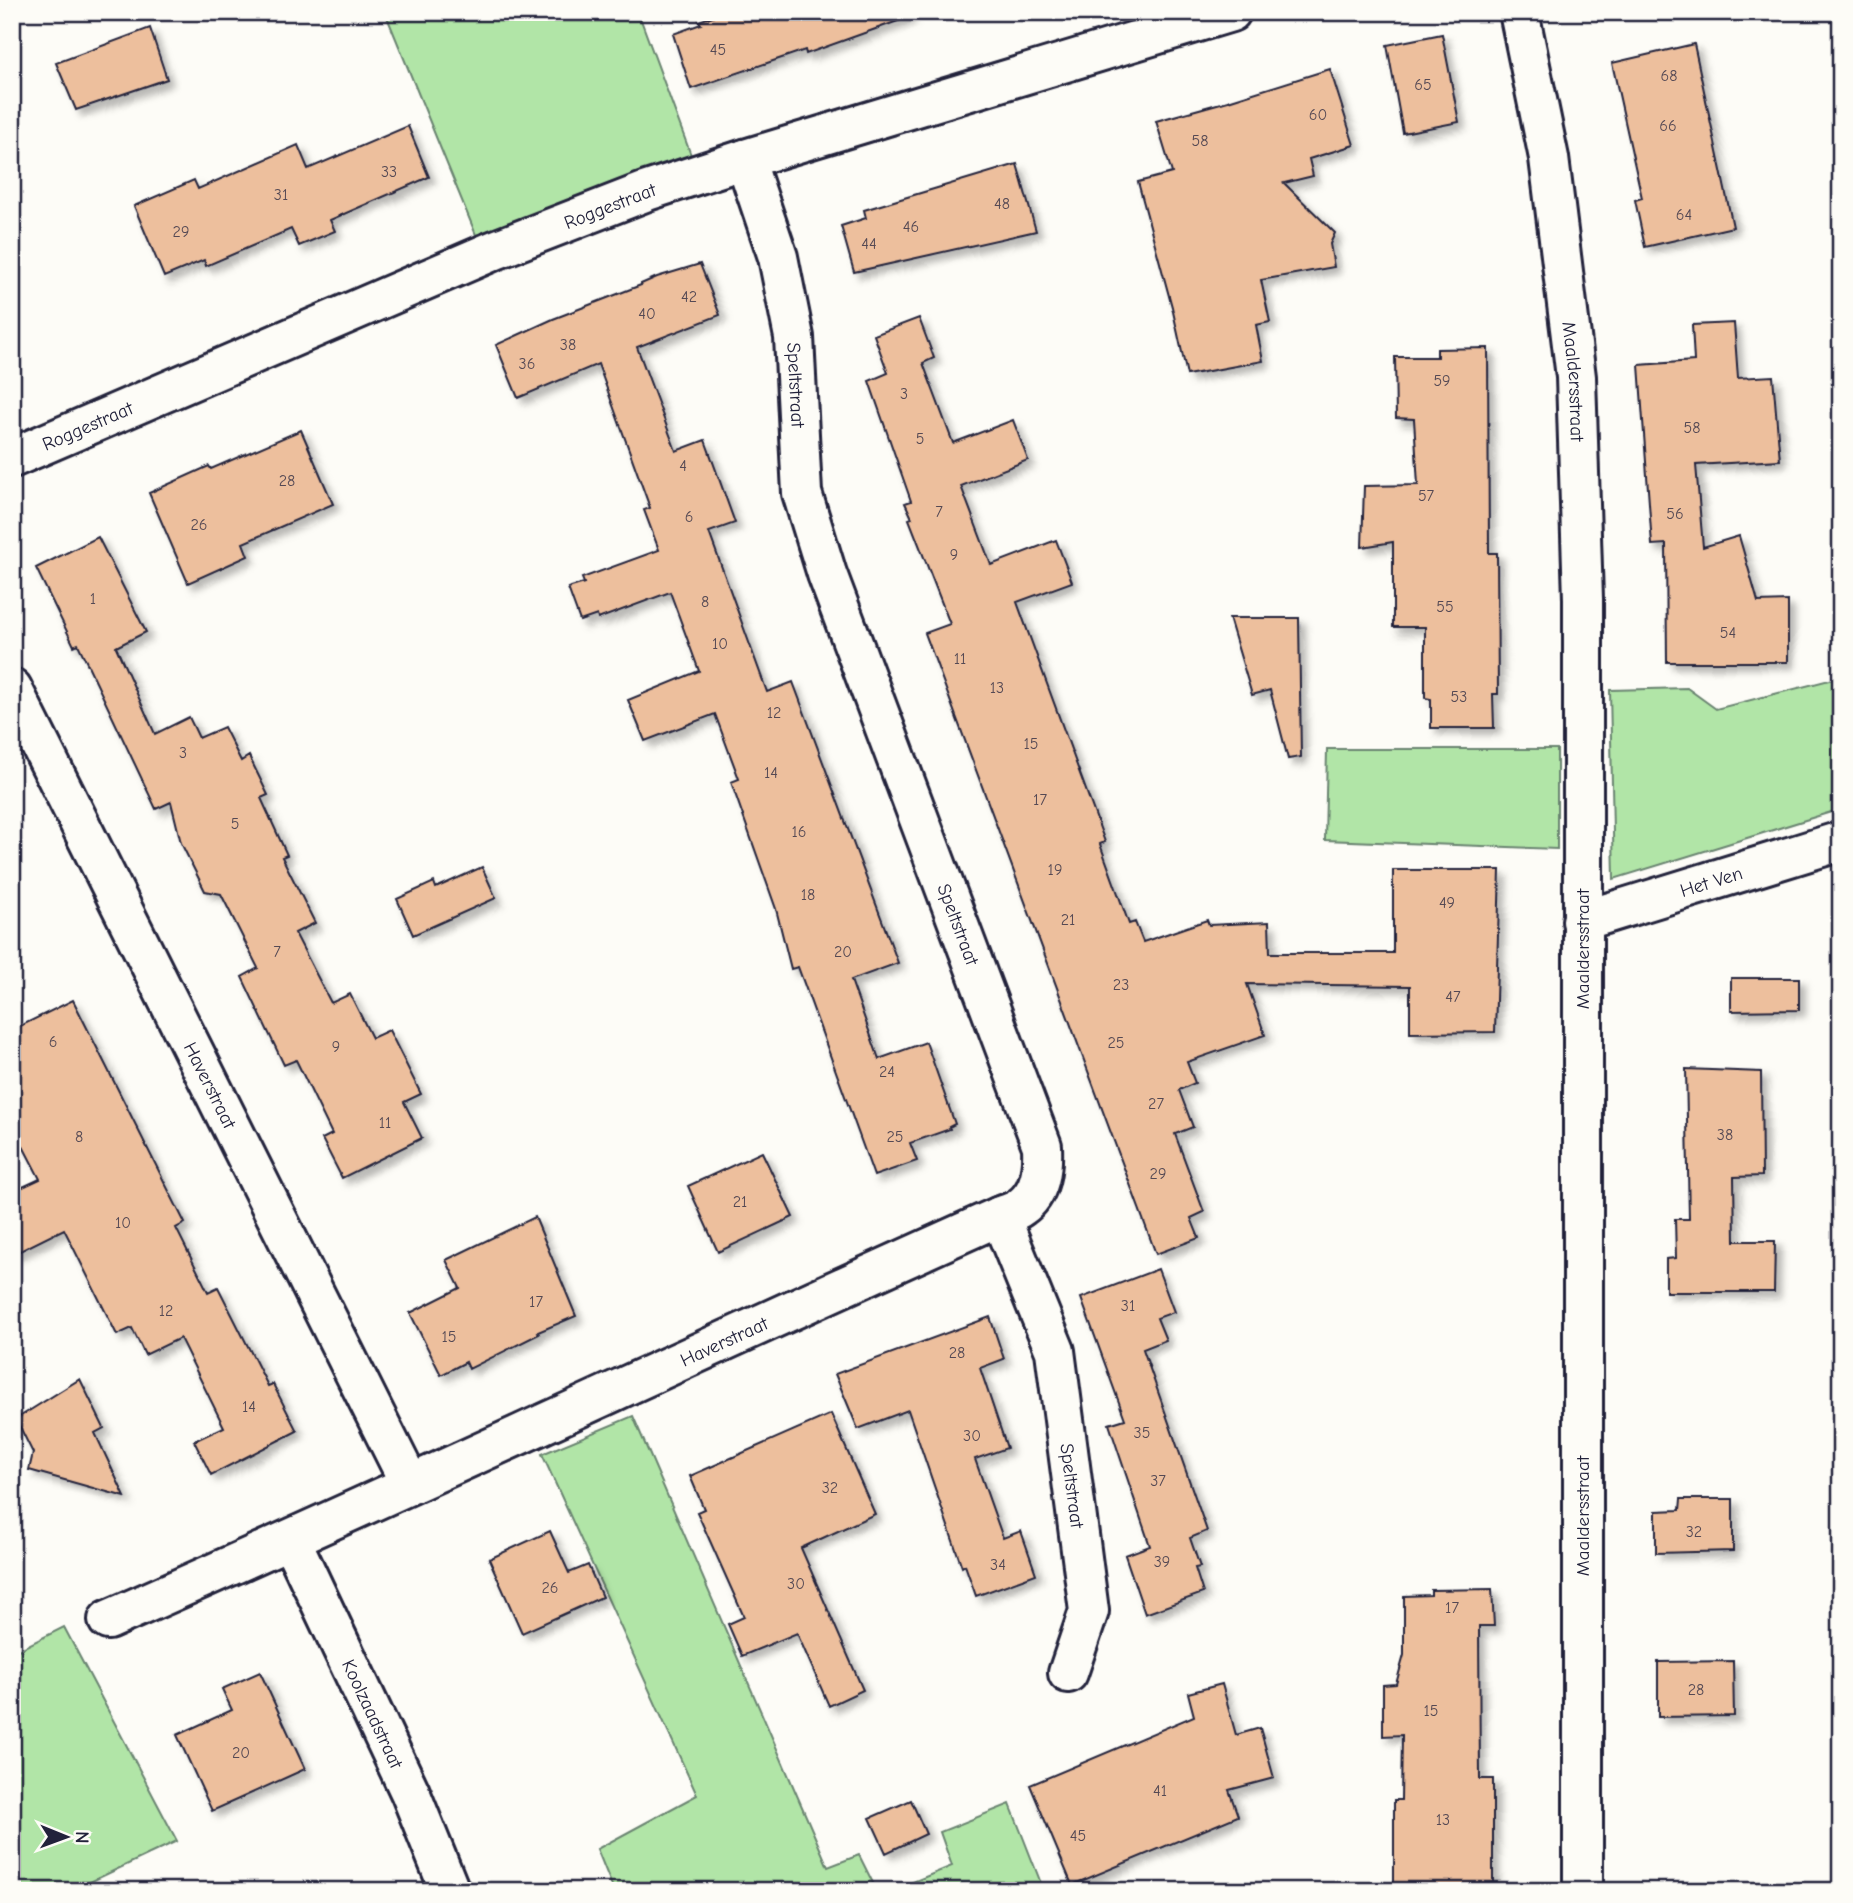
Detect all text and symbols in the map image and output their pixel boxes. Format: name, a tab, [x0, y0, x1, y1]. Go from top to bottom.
house number: 45	[710, 41, 726, 59]
house number: 68	[1661, 67, 1677, 85]
house number: 65	[1414, 76, 1432, 94]
house number: 60	[1309, 106, 1327, 124]
house number: 66	[1659, 117, 1677, 135]
house number: 58	[1192, 132, 1208, 150]
house number: 33	[381, 163, 397, 181]
street label: Roggestraat	[561, 179, 659, 234]
house number: 31	[274, 186, 288, 204]
house number: 48	[994, 195, 1010, 213]
house number: 64	[1676, 206, 1692, 224]
house number: 46	[903, 218, 919, 236]
house number: 29	[173, 223, 189, 241]
house number: 44	[861, 235, 877, 253]
house number: 42	[681, 288, 697, 306]
house number: 40	[638, 305, 656, 323]
street label: Maaldersstraat	[1557, 320, 1588, 442]
house number: 38	[560, 336, 576, 354]
street label: Speltstraat	[782, 342, 809, 429]
house number: 36	[519, 355, 535, 373]
house number: 59	[1433, 372, 1451, 390]
house number: 3	[900, 385, 908, 403]
street label: Roggestraat	[39, 397, 137, 456]
house number: 58	[1684, 419, 1700, 437]
house number: 5	[916, 430, 924, 448]
house number: 4	[679, 457, 687, 475]
house number: 28	[279, 472, 295, 490]
house number: 57	[1418, 487, 1435, 505]
house number: 7	[935, 503, 943, 521]
house number: 56	[1666, 505, 1684, 523]
house number: 6	[685, 508, 693, 526]
house number: 26	[190, 516, 208, 534]
house number: 9	[950, 546, 958, 564]
house number: 1	[90, 590, 96, 608]
house number: 8	[701, 593, 709, 611]
house number: 55	[1436, 598, 1454, 616]
house number: 54	[1720, 624, 1736, 642]
house number: 10	[712, 635, 728, 653]
house number: 11	[954, 650, 966, 668]
house number: 13	[990, 679, 1004, 697]
house number: 53	[1451, 688, 1467, 706]
house number: 12	[767, 704, 781, 722]
house number: 15	[1023, 735, 1039, 753]
house number: 3	[179, 744, 187, 762]
house number: 14	[764, 764, 778, 782]
house number: 17	[1033, 791, 1047, 809]
house number: 5	[231, 815, 239, 833]
house number: 16	[791, 823, 807, 841]
house number: 19	[1048, 861, 1062, 879]
street label: Het Ven	[1677, 862, 1745, 902]
street label: Speltstraat	[932, 881, 983, 969]
house number: 18	[801, 886, 815, 904]
street label: Maaldersstraat	[1572, 888, 1594, 1009]
house number: 49	[1439, 894, 1455, 912]
house number: 21	[1061, 911, 1075, 929]
house number: 7	[273, 943, 281, 961]
house number: 20	[834, 943, 852, 961]
house number: 23	[1113, 976, 1129, 994]
house number: 47	[1445, 988, 1461, 1006]
house number: 6	[49, 1033, 57, 1051]
house number: 25	[1107, 1034, 1125, 1052]
house number: 9	[332, 1038, 340, 1056]
street label: Haverstraat	[179, 1039, 241, 1133]
house number: 24	[879, 1063, 895, 1081]
house number: 27	[1148, 1095, 1164, 1113]
house number: 11	[379, 1114, 391, 1132]
house number: 38	[1717, 1126, 1733, 1144]
house number: 8	[75, 1128, 83, 1146]
house number: 25	[886, 1128, 904, 1146]
house number: 29	[1150, 1165, 1166, 1183]
house number: 21	[733, 1193, 747, 1211]
house number: 10	[115, 1214, 131, 1232]
house number: 17	[529, 1293, 543, 1311]
house number: 31	[1121, 1297, 1135, 1315]
house number: 12	[159, 1302, 173, 1320]
street label: Haverstraat	[677, 1312, 772, 1372]
house number: 15	[441, 1328, 457, 1346]
house number: 28	[949, 1344, 965, 1362]
house number: 14	[242, 1398, 256, 1416]
house number: 35	[1134, 1424, 1150, 1442]
house number: 30	[963, 1427, 981, 1445]
street label: Speltstraat	[1055, 1442, 1088, 1530]
street label: Maaldersstraat	[1572, 1455, 1594, 1576]
house number: 37	[1150, 1472, 1166, 1490]
house number: 32	[822, 1479, 838, 1497]
house number: 32	[1686, 1523, 1702, 1541]
house number: 39	[1154, 1553, 1170, 1571]
house number: 34	[990, 1556, 1006, 1574]
house number: 30	[787, 1575, 805, 1593]
house number: 26	[541, 1579, 559, 1597]
house number: 17	[1445, 1599, 1459, 1617]
street label: Koolzaadstraat	[337, 1656, 407, 1773]
house number: 28	[1688, 1681, 1704, 1699]
house number: 15	[1423, 1702, 1439, 1720]
house number: 20	[232, 1744, 250, 1762]
house number: 41	[1153, 1782, 1167, 1800]
north arrow	[32, 1801, 102, 1871]
house number: 13	[1436, 1811, 1450, 1829]
house number: 45	[1070, 1827, 1086, 1845]
text: N	[71, 1831, 93, 1844]

